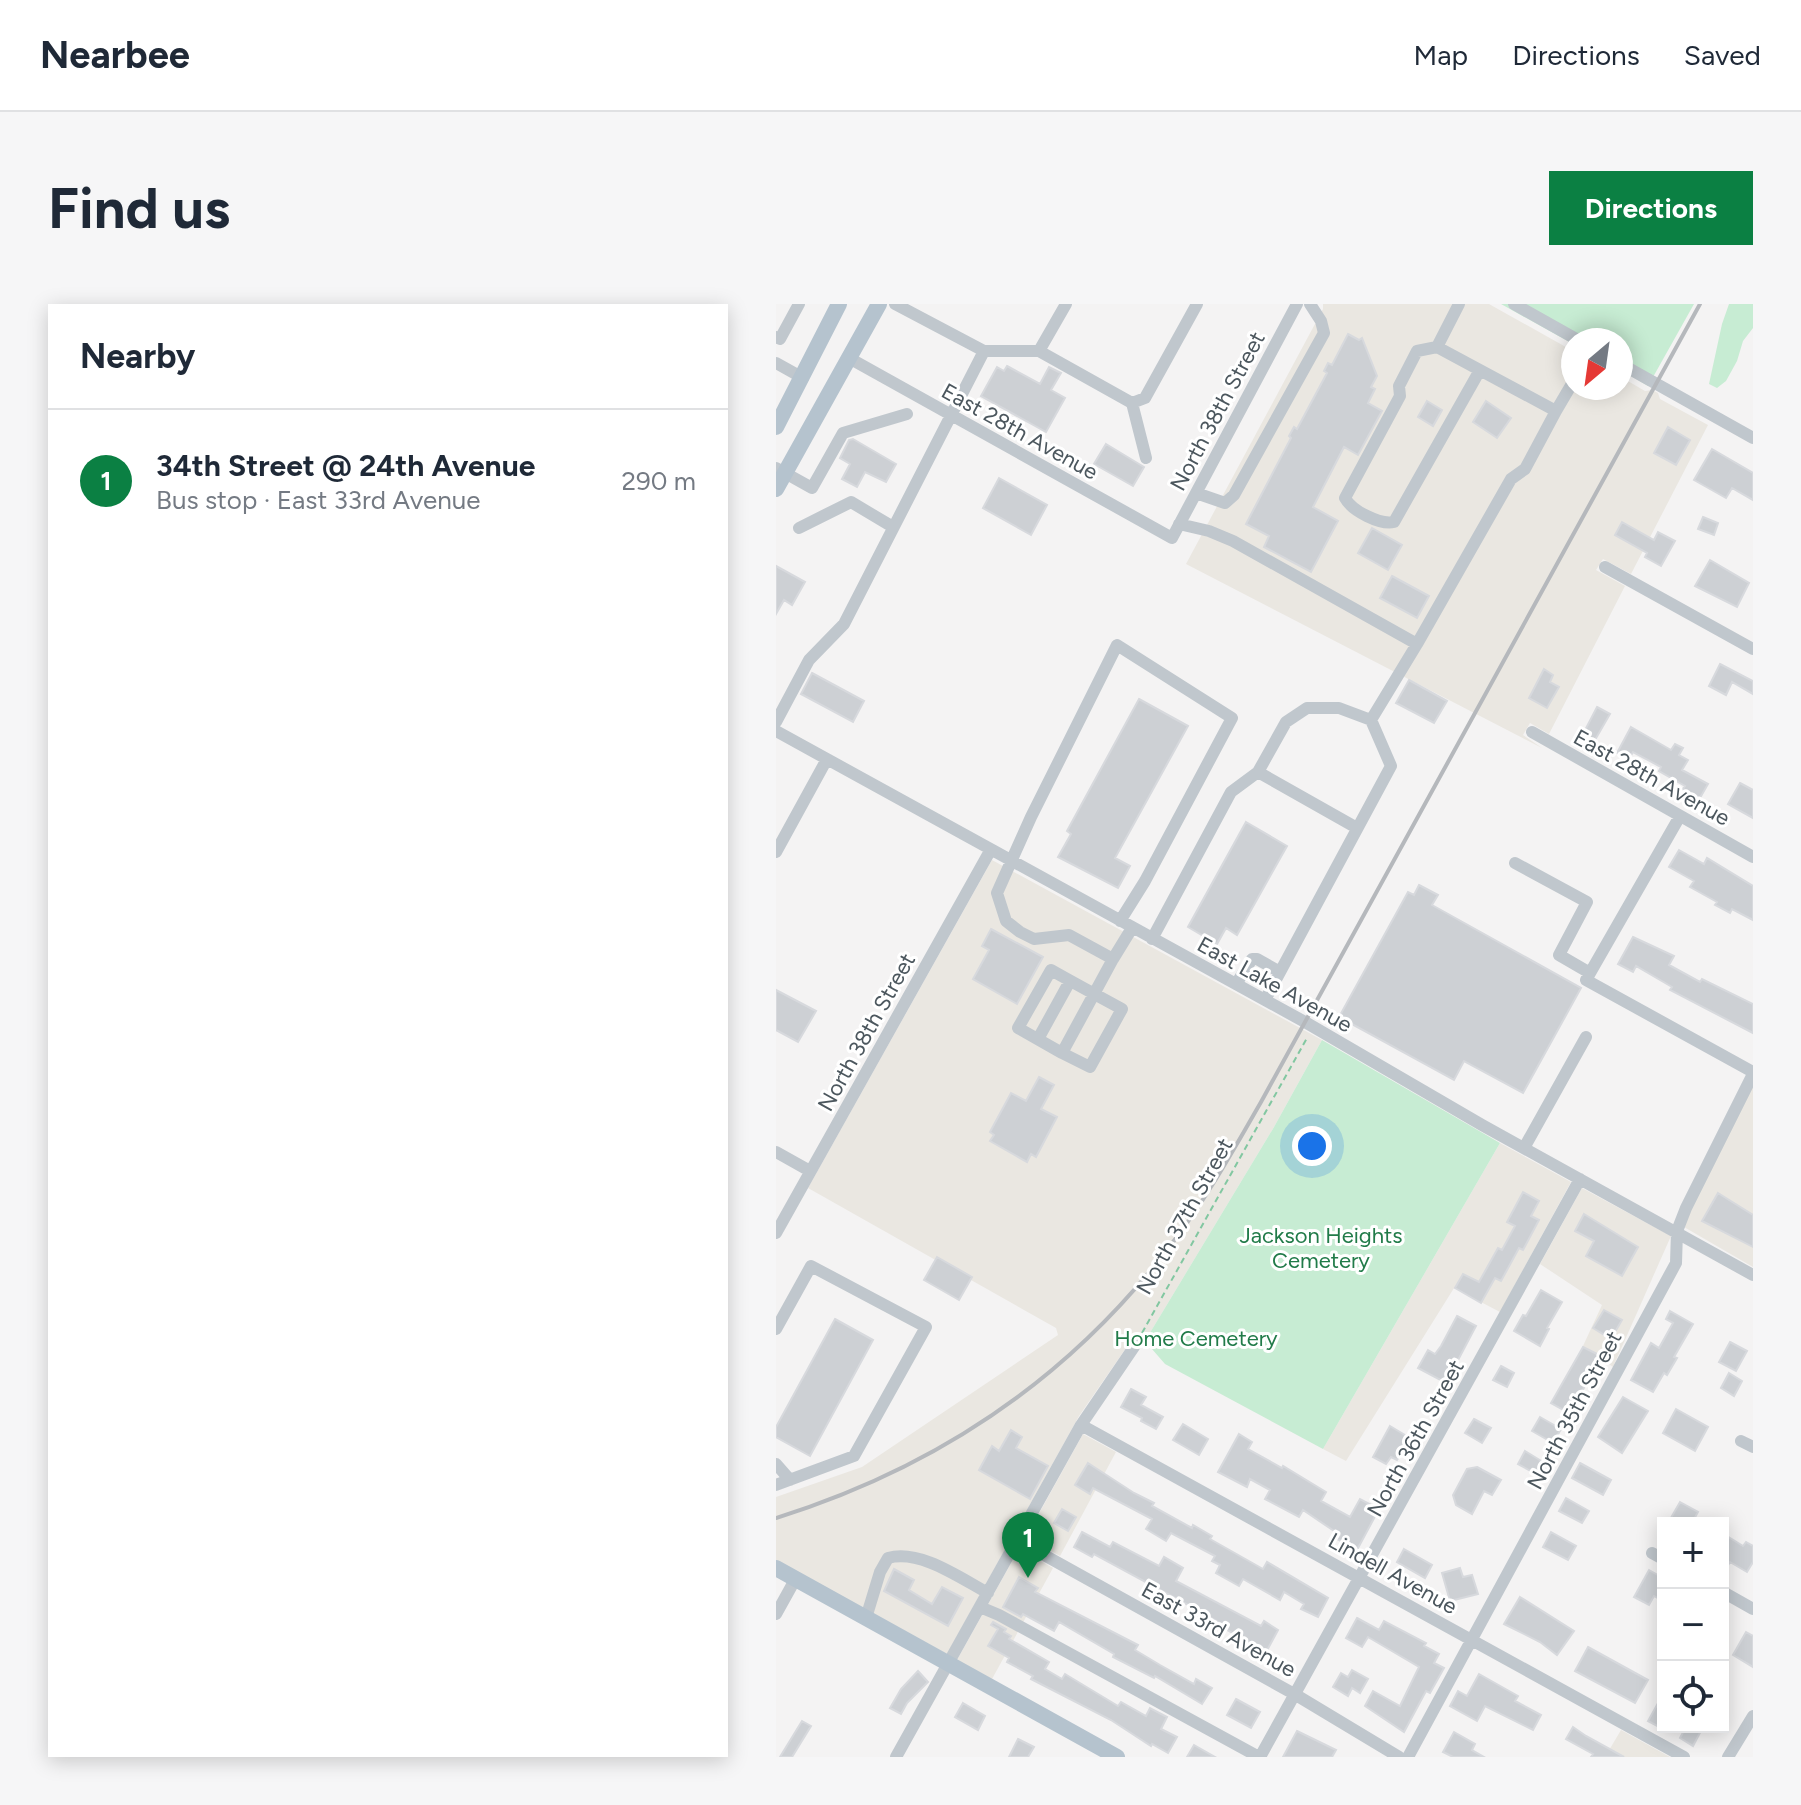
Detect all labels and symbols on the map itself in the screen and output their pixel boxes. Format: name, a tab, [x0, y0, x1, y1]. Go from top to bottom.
street label: North 38th Street	[1164, 327, 1271, 495]
north arrow	[1561, 328, 1633, 400]
street label: East 28th Avenue	[937, 377, 1103, 486]
street label: East 28th Avenue	[1569, 723, 1735, 832]
street label: East Lake Avenue	[1192, 931, 1357, 1038]
street label: North 38th Street	[812, 949, 921, 1116]
your location	[1292, 1126, 1332, 1166]
street label: North 37th Street	[1130, 1133, 1239, 1299]
park label: Jackson Heights Cemetery	[1239, 1222, 1403, 1274]
park label: Home Cemetery	[1114, 1325, 1278, 1352]
street label: North 35th Street	[1521, 1326, 1628, 1494]
street label: North 36th Street	[1361, 1355, 1470, 1521]
pin: 1	[1002, 1512, 1054, 1578]
street label: Lindell Avenue	[1324, 1527, 1462, 1620]
street label: East 33rd Avenue	[1137, 1576, 1301, 1683]

